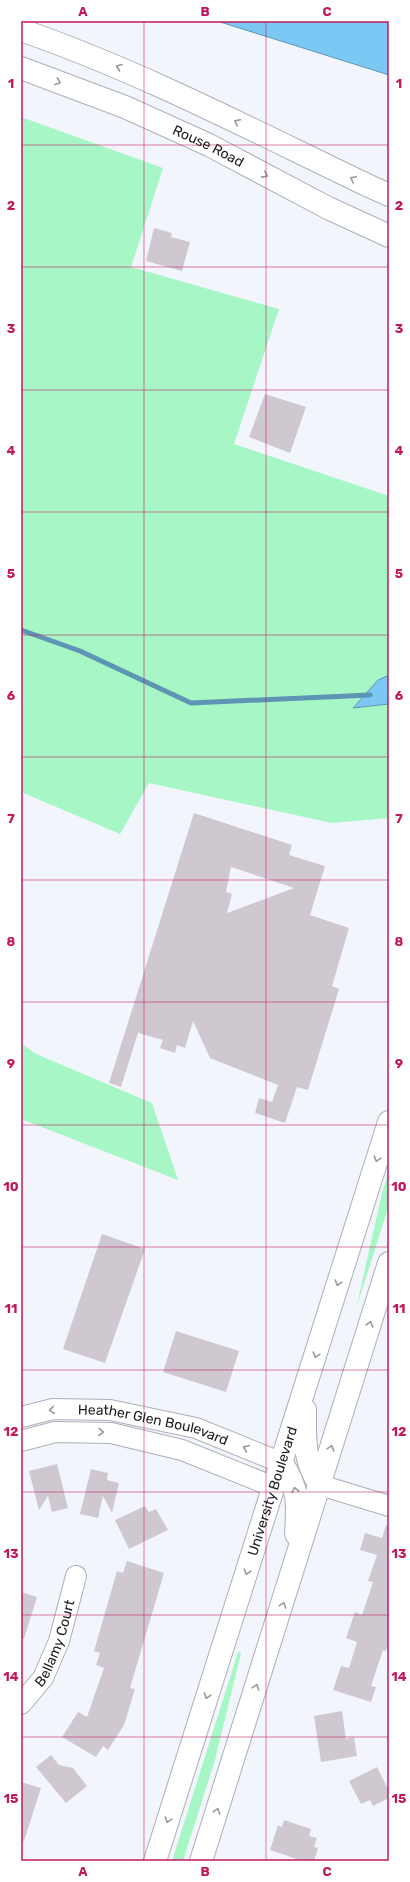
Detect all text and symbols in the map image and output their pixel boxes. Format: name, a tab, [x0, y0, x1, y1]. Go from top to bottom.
text: A	[78, 4, 88, 19]
text: B	[200, 4, 210, 19]
text: C	[322, 4, 332, 19]
one-way arrow	[115, 64, 122, 72]
text: 1	[8, 76, 14, 91]
text: 1	[396, 76, 402, 91]
one-way arrow	[54, 77, 61, 85]
one-way arrow	[233, 119, 241, 127]
street label: Rouse Road	[170, 122, 247, 171]
one-way arrow	[261, 170, 269, 178]
one-way arrow	[350, 176, 358, 184]
text: 2	[7, 198, 15, 213]
text: 2	[395, 198, 403, 213]
text: 3	[7, 321, 16, 336]
text: 3	[395, 321, 404, 336]
text: 4	[7, 443, 16, 458]
text: 4	[395, 443, 404, 458]
text: 5	[7, 566, 15, 581]
text: 5	[395, 566, 403, 581]
text: 6	[7, 688, 16, 703]
text: 6	[395, 688, 404, 703]
text: 7	[7, 811, 15, 826]
text: 7	[395, 811, 403, 826]
text: 8	[7, 934, 16, 949]
text: 8	[395, 934, 404, 949]
text: 9	[7, 1056, 15, 1071]
text: 9	[395, 1056, 403, 1071]
one-way arrow	[373, 1155, 382, 1162]
text: 10	[3, 1179, 19, 1194]
text: 10	[391, 1179, 407, 1194]
one-way arrow	[334, 1279, 343, 1286]
text: 11	[5, 1301, 17, 1316]
text: 11	[393, 1301, 405, 1316]
one-way arrow	[365, 1321, 374, 1328]
one-way arrow	[312, 1351, 321, 1358]
street label: Heather Glen Boulevard	[78, 1401, 231, 1449]
one-way arrow	[49, 1405, 55, 1414]
text: 12	[4, 1424, 18, 1439]
street label: University Boulevard	[244, 1424, 301, 1558]
text: 12	[392, 1424, 406, 1439]
one-way arrow	[98, 1428, 104, 1437]
one-way arrow	[242, 1445, 250, 1453]
one-way arrow	[326, 1445, 335, 1452]
one-way arrow	[291, 1487, 300, 1493]
text: 13	[3, 1546, 19, 1561]
text: 13	[391, 1546, 407, 1561]
one-way arrow	[243, 1569, 252, 1576]
street label: Bellamy Court	[31, 1598, 79, 1691]
one-way arrow	[278, 1602, 286, 1609]
text: 14	[3, 1669, 19, 1684]
text: 14	[391, 1669, 407, 1684]
one-way arrow	[252, 1683, 260, 1690]
one-way arrow	[204, 1693, 212, 1700]
text: 15	[4, 1791, 18, 1806]
text: 15	[392, 1791, 406, 1806]
one-way arrow	[212, 1807, 221, 1814]
one-way arrow	[164, 1817, 173, 1824]
text: A	[78, 1864, 88, 1879]
text: B	[200, 1864, 210, 1879]
text: C	[322, 1864, 332, 1879]

